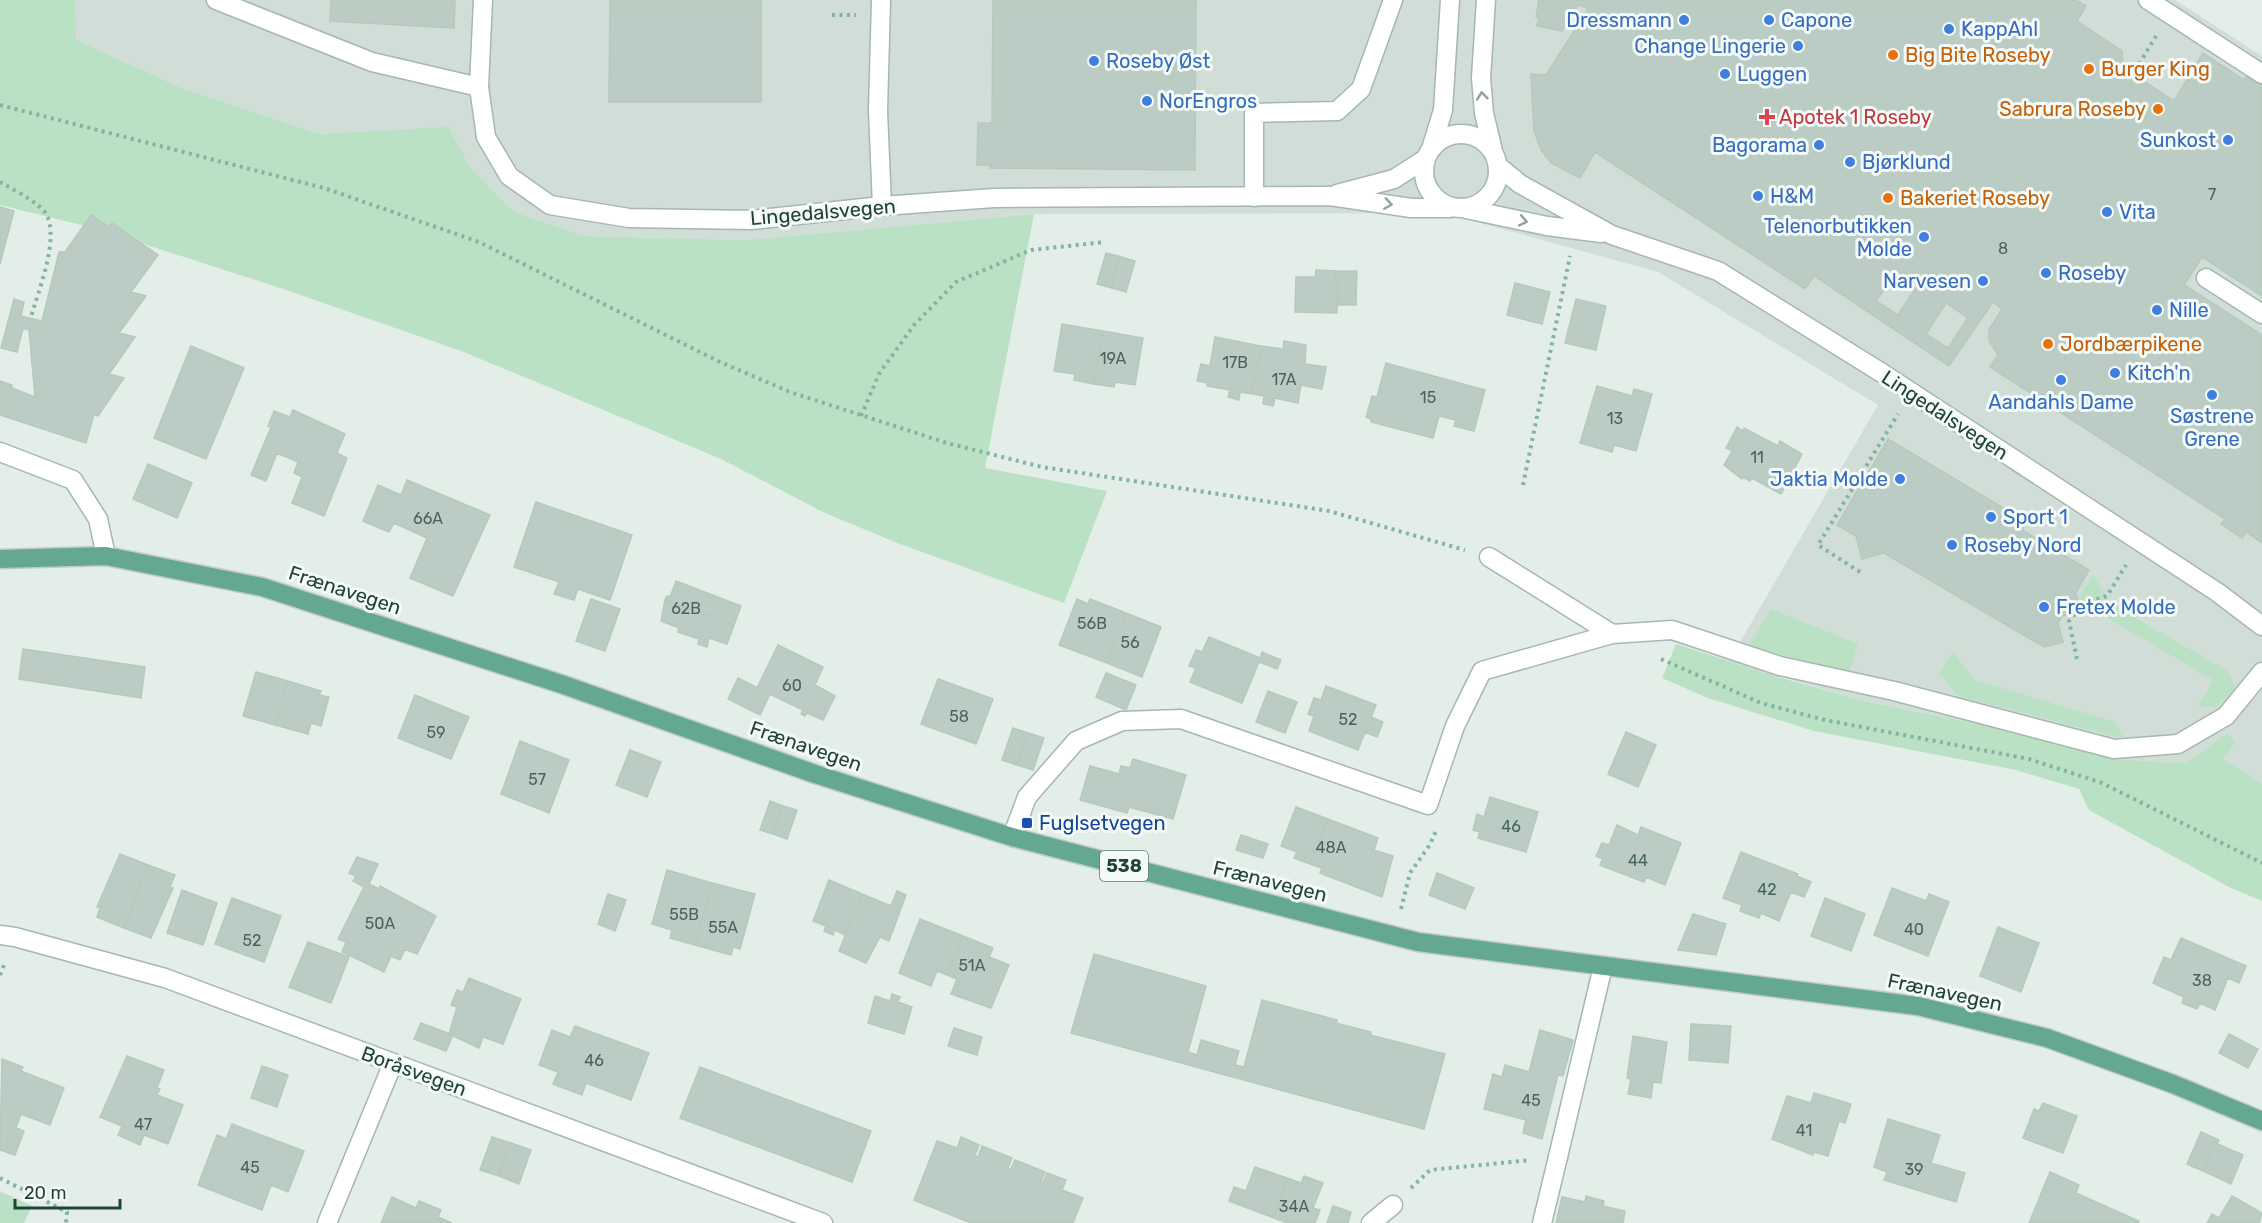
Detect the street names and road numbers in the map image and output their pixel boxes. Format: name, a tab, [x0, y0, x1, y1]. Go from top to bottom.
street label: Lingedalsvegen	[749, 194, 897, 230]
street label: Lingedalsvegen	[1877, 365, 2013, 465]
street label: Frænavegen	[286, 561, 404, 619]
street label: Frænavegen	[747, 716, 865, 776]
road number: 538	[1100, 851, 1148, 881]
street label: Frænavegen	[1210, 855, 1330, 907]
street label: Frænavegen	[1885, 968, 2005, 1016]
street label: Boråsvegen	[358, 1041, 470, 1101]

